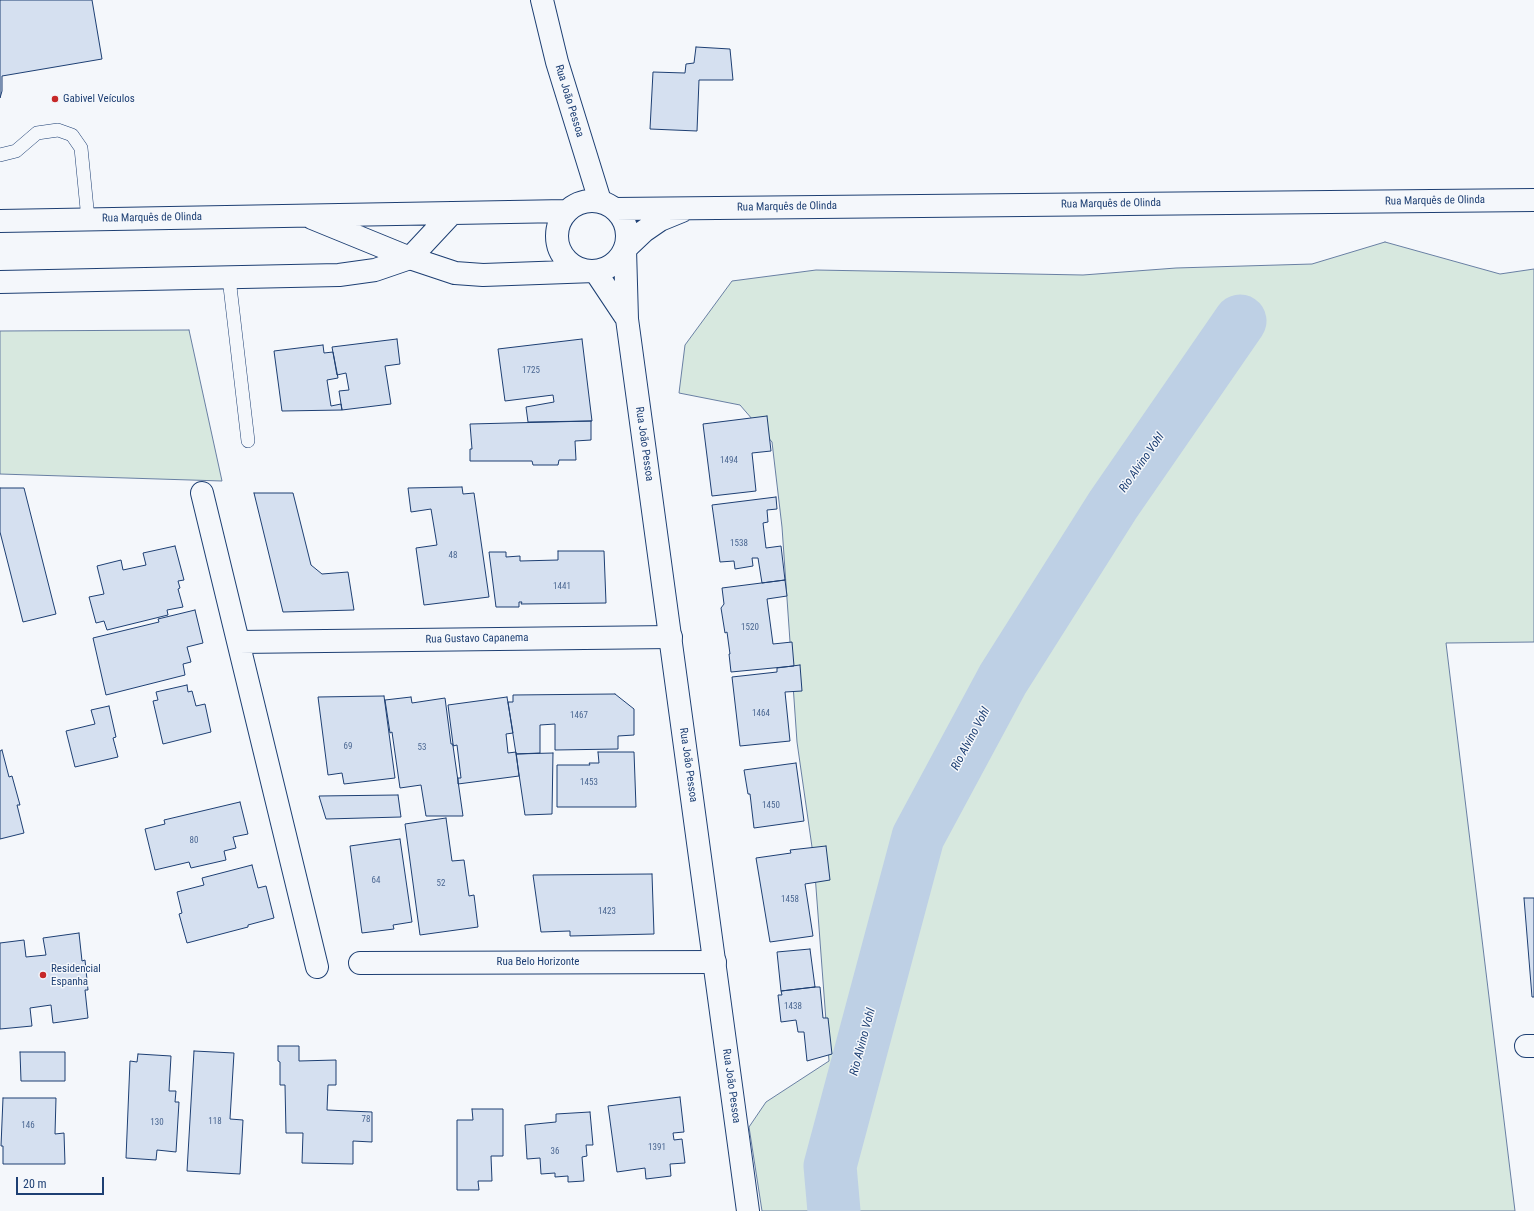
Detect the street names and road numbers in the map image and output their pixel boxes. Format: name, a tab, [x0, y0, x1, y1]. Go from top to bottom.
street label: Rua João Pessoa	[552, 63, 586, 139]
street label: Rua Marquês de Olinda	[1385, 194, 1485, 208]
street label: Rua Marquês de Olinda	[1061, 197, 1161, 211]
street label: Rua Marquês de Olinda	[737, 200, 837, 214]
street label: Rua Marquês de Olinda	[102, 211, 202, 225]
street label: Rua João Pessoa	[632, 406, 656, 482]
street label: Rua Gustavo Capanema	[425, 632, 529, 646]
street label: Rua João Pessoa	[676, 727, 700, 803]
street label: Rua Belo Horizonte	[497, 955, 579, 969]
street label: Rua João Pessoa	[719, 1048, 743, 1124]

